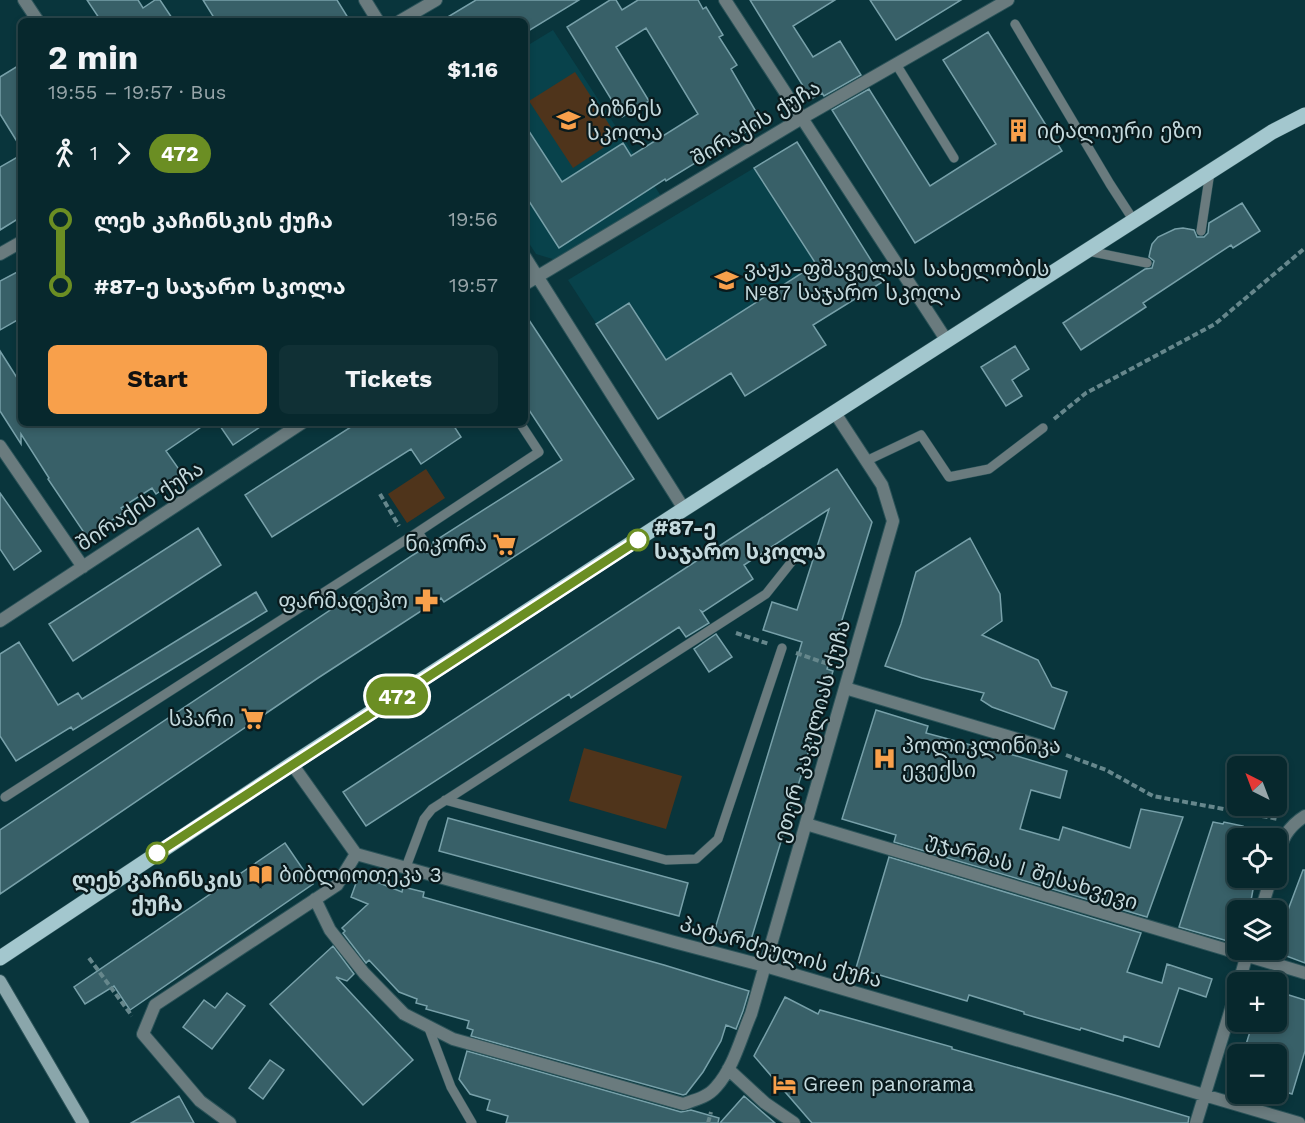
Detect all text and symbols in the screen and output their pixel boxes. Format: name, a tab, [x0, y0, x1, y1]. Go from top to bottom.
text: 2 min	[48, 38, 138, 77]
text: $1.16	[447, 57, 498, 82]
street label: შირაქის ქუჩა	[687, 74, 825, 171]
text: 19:55 – 19:57 · Bus	[48, 80, 226, 104]
place label: ბიზნეს სკოლა	[587, 96, 663, 146]
school or university icon: ბიზნეს სკოლა	[556, 108, 582, 134]
building icon: იტალიური ეზო	[1006, 118, 1032, 144]
place label: იტალიური ეზო	[1037, 118, 1202, 144]
icon: walk	[48, 137, 81, 170]
icon: forward	[107, 137, 140, 170]
text: 1	[90, 141, 98, 165]
text: 472	[161, 141, 199, 166]
text: 19:56	[448, 207, 498, 231]
text: ლეხ კაჩინსკის ქუჩა	[94, 208, 333, 233]
place label: ვაჟა-ფშაველას სახელობის №87 საჯარო სკოლა	[744, 256, 1050, 306]
school or university icon: ვაჟა-ფშაველას სახელობის №87 საჯარო სკოლა	[713, 268, 739, 294]
text: 19:57	[449, 273, 498, 297]
text: #87-ე საჯარო სკოლა	[94, 274, 346, 299]
button: Start	[48, 345, 267, 414]
button: Tickets	[279, 345, 498, 414]
street label: შირაქის ქუჩა	[72, 455, 208, 556]
place label: #87-ე საჯარო სკოლა	[654, 515, 826, 565]
marker: #87-ე საჯარო სკოლა	[627, 529, 649, 551]
place label: ნიკორა	[405, 531, 487, 556]
supermarket icon: ნიკორა	[492, 531, 518, 557]
place label: ფარმადეპო	[278, 588, 408, 614]
pharmacy icon: ფარმადეპო	[413, 588, 439, 614]
street label: ეთერ კაკულიას ქუჩა	[768, 617, 856, 845]
line badge: 472	[362, 676, 432, 716]
text: 472	[378, 684, 416, 709]
place label: სპარი	[169, 706, 234, 731]
supermarket icon: სპარი	[239, 706, 265, 732]
place label: პოლიკლინიკა ევექსი	[902, 733, 1061, 782]
hospital icon: პოლიკლინიკა ევექსი	[871, 745, 897, 771]
north arrow	[1227, 756, 1287, 816]
map controls	[1227, 756, 1287, 1104]
street label: უჯარმას I შესახვევი	[923, 826, 1141, 915]
button: locate	[1227, 828, 1287, 888]
marker: ლეხ კაჩინსკის ქუჩა	[146, 842, 168, 864]
library icon: ბიბლიოთეკა 3	[248, 862, 274, 888]
place label: ბიბლიოთეკა 3	[279, 862, 442, 888]
place label: ლეხ კაჩინსკის ქუჩა	[72, 867, 242, 916]
button: layers	[1227, 900, 1287, 960]
street label: პატარძეულის ქუჩა	[677, 911, 885, 993]
button: +	[1227, 972, 1287, 1032]
button: −	[1227, 1044, 1287, 1104]
hotel icon: Green panorama	[772, 1071, 798, 1097]
place label: Green panorama	[803, 1071, 974, 1096]

